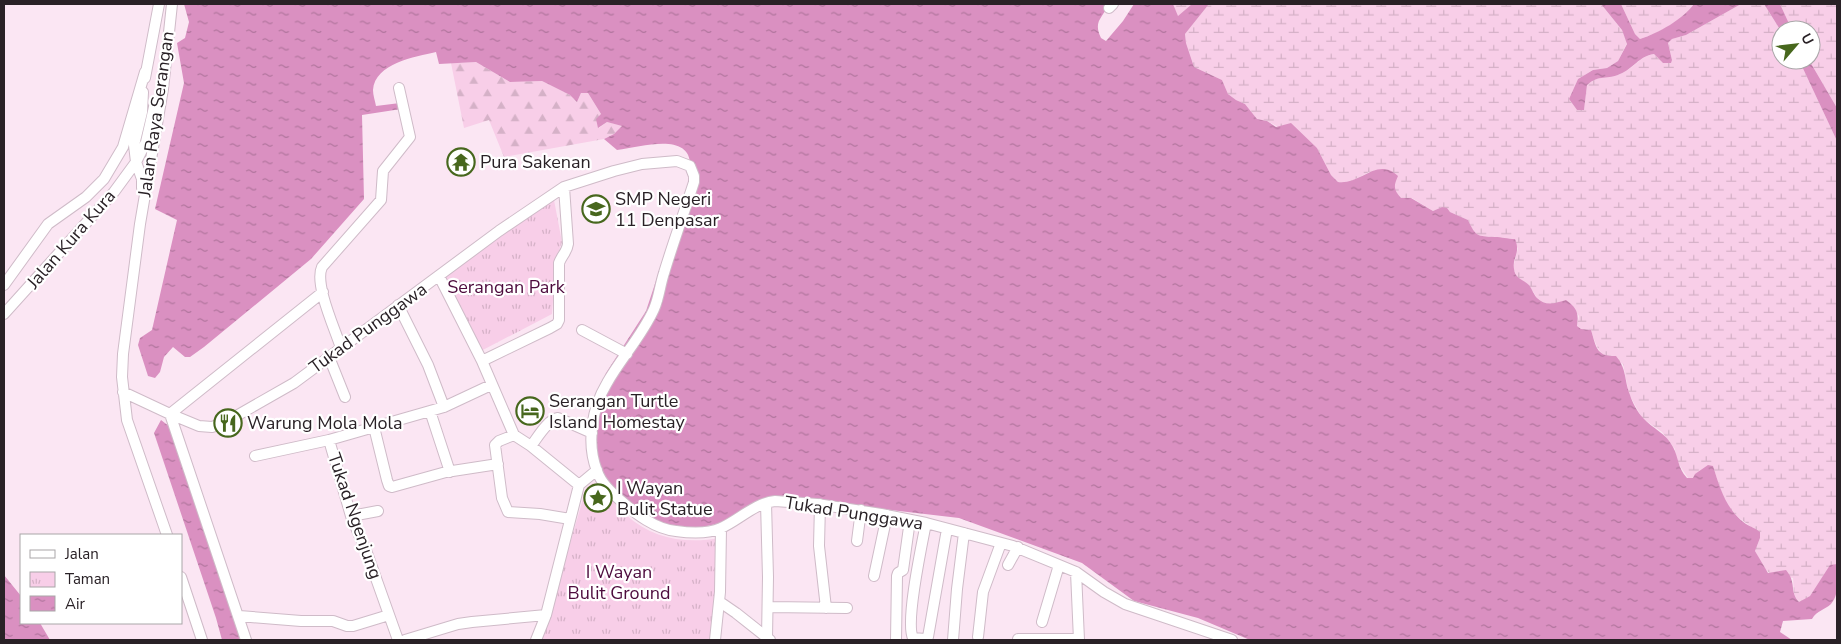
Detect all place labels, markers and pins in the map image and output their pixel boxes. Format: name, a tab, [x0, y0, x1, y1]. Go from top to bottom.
temple icon: Pura Sakenan	[446, 147, 476, 177]
place label: Pura Sakenan	[480, 150, 591, 174]
place label: SMP Negeri 11 Denpasar	[615, 187, 720, 232]
school or university icon: SMP Negeri 11 Denpasar	[581, 194, 611, 224]
place label: Serangan Turtle Island Homestay	[549, 389, 685, 434]
hotel icon: Serangan Turtle Island Homestay	[515, 396, 545, 426]
restaurant icon: Warung Mola Mola	[213, 408, 243, 438]
place label: Warung Mola Mola	[247, 411, 402, 435]
place label: I Wayan Bulit Statue	[617, 476, 713, 521]
place icon: I Wayan Bulit Statue	[583, 483, 613, 513]

